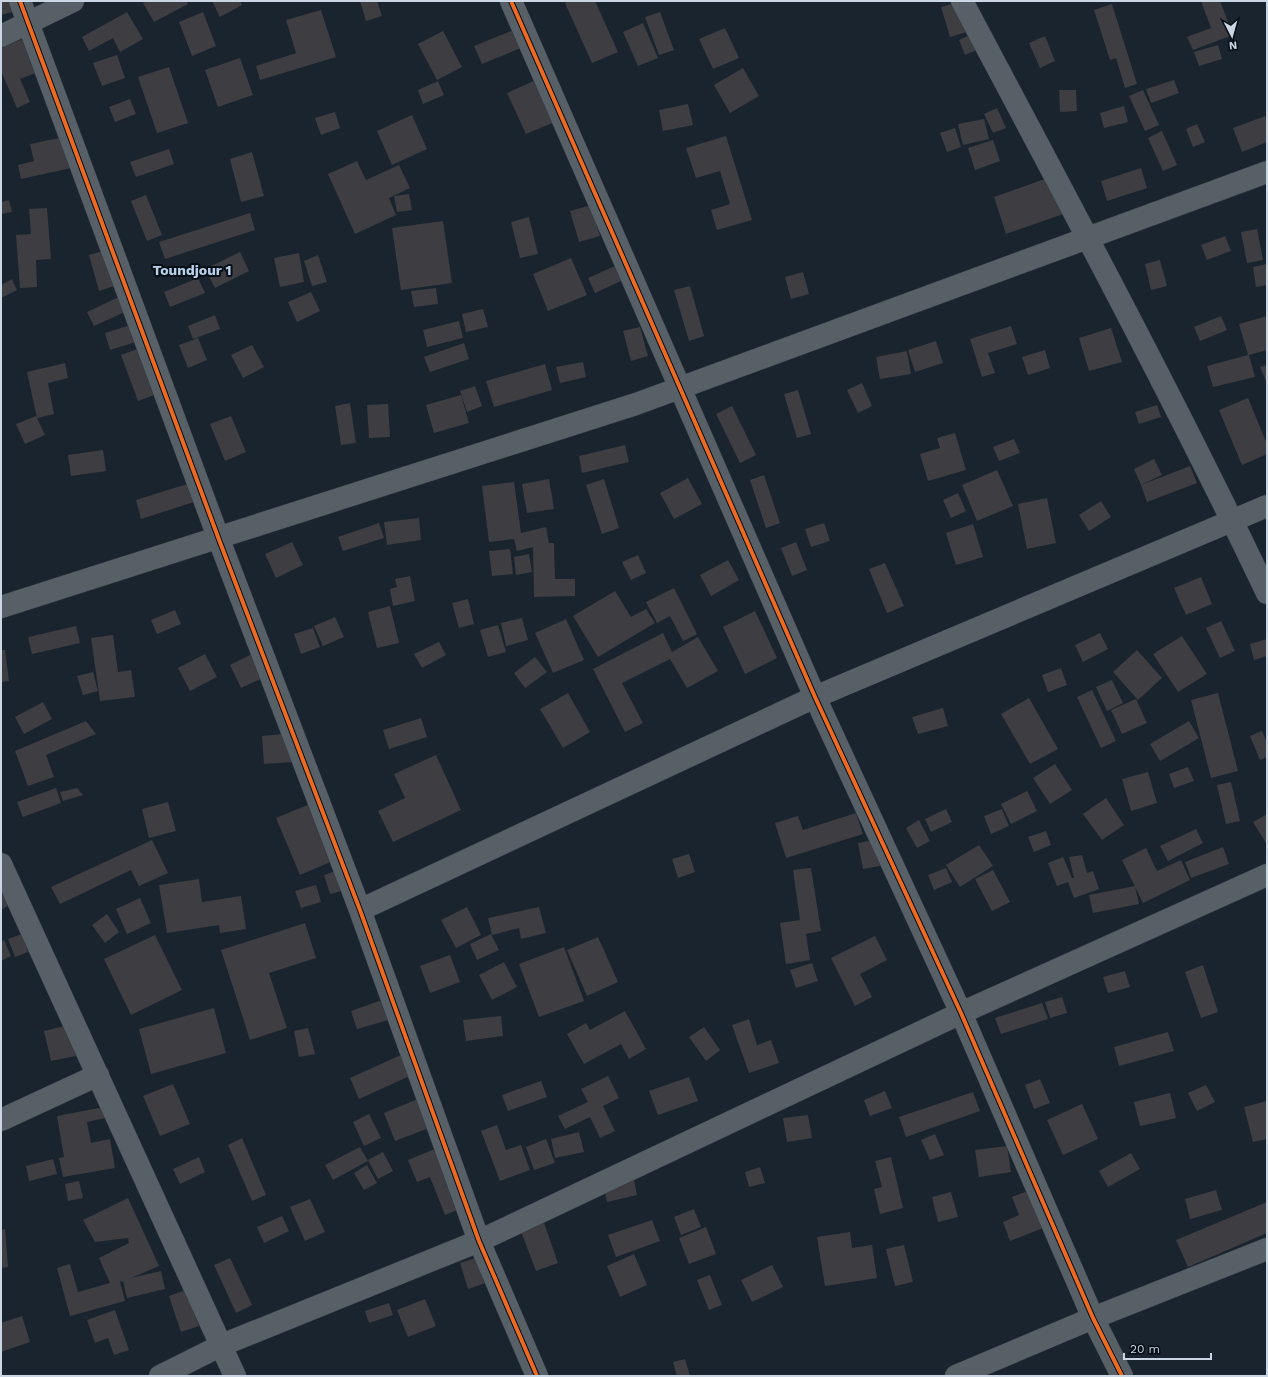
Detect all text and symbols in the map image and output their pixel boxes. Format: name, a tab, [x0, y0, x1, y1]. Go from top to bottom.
north arrow	[1212, 16, 1252, 56]
text: N	[1228, 39, 1238, 52]
district label: Toundjour 1	[152, 262, 232, 278]
scale bar	[1124, 1335, 1211, 1361]
text: 20 m	[1130, 1342, 1160, 1356]

